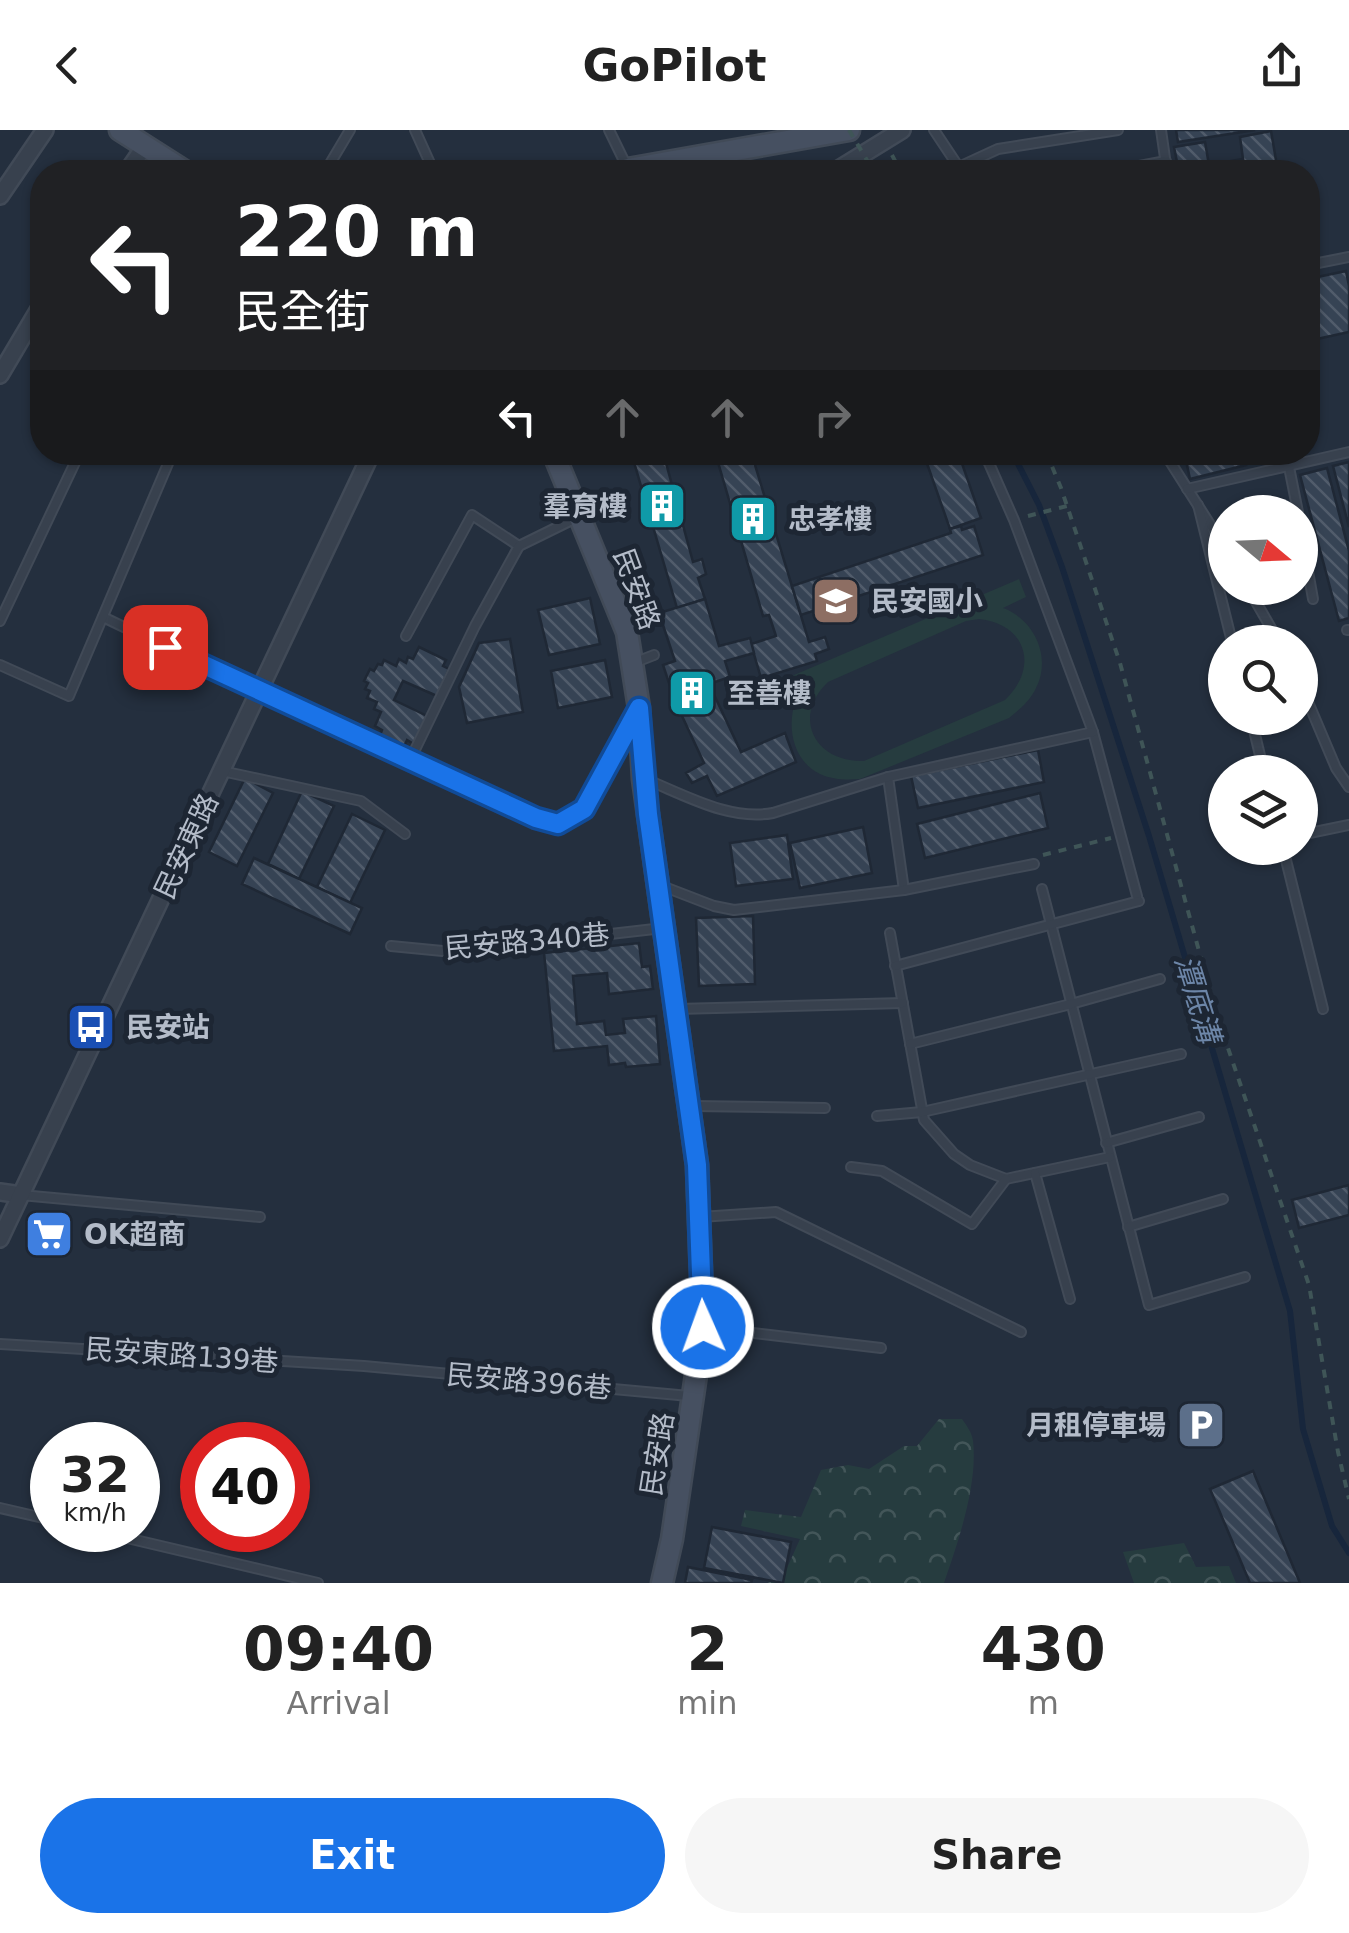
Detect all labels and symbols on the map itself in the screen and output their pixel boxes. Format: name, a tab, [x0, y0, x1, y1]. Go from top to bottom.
building icon: 羣育樓	[636, 480, 688, 532]
place label: 羣育樓	[543, 490, 627, 523]
building icon: 忠孝樓	[727, 493, 779, 545]
north arrow	[1208, 495, 1318, 605]
place label: 忠孝樓	[788, 503, 872, 536]
street label: 民安路	[607, 544, 666, 634]
school or university icon: 民安國小	[810, 575, 862, 627]
place label: 民安國小	[871, 585, 983, 618]
pin	[123, 605, 208, 690]
building icon: 至善樓	[666, 667, 718, 719]
place label: 至善樓	[727, 677, 811, 710]
street label: 民安東路	[148, 788, 225, 904]
street label: 民安路340巷	[443, 918, 611, 965]
water label: 潭底溝	[1168, 951, 1229, 1051]
bus stop icon: 民安站	[65, 1001, 117, 1053]
place label: 民安站	[126, 1011, 210, 1044]
supermarket icon: OK超商	[23, 1208, 75, 1260]
place label: OK超商	[84, 1218, 186, 1251]
position arrow	[651, 1275, 755, 1379]
street label: 民安東路139巷	[84, 1332, 280, 1379]
street label: 民安路396巷	[445, 1358, 613, 1405]
parking icon: 月租停車場	[1175, 1399, 1227, 1451]
place label: 月租停車場	[1026, 1409, 1166, 1442]
street label: 民安路	[635, 1410, 680, 1498]
speed limit sign: 40	[180, 1422, 310, 1552]

